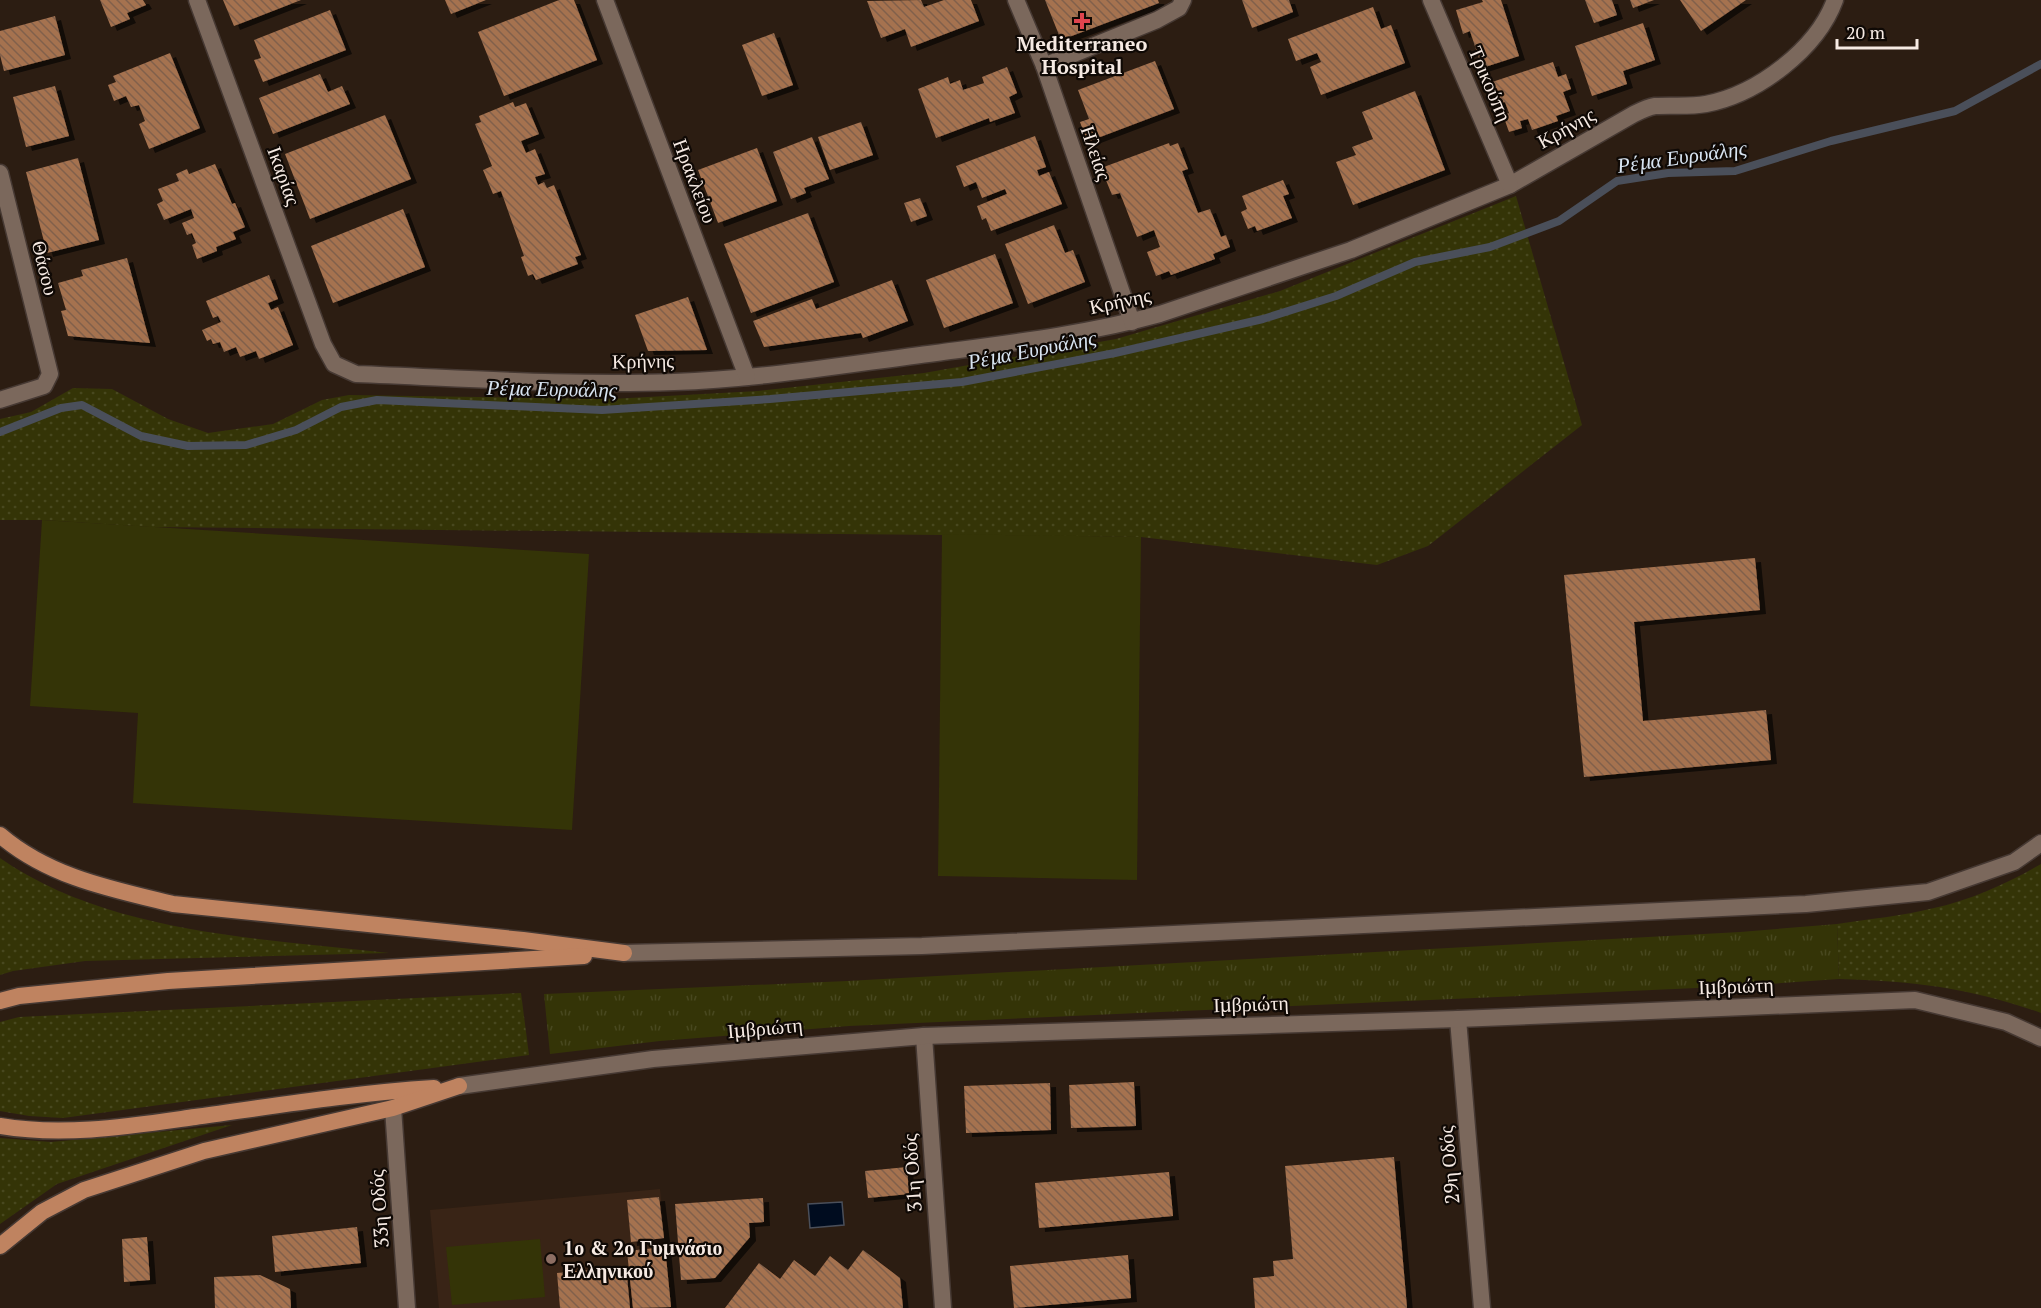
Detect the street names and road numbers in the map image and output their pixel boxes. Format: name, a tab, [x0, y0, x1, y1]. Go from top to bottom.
street label: Τρικούπη	[1462, 42, 1518, 126]
street label: Κρήνης	[1532, 101, 1600, 154]
street label: Ηλείας	[1075, 122, 1118, 184]
street label: Ηρακλείου	[667, 135, 724, 227]
street label: Ικαρίας	[261, 143, 308, 209]
street label: Θάσου	[26, 238, 65, 298]
street label: Κρήνης	[1087, 281, 1153, 320]
street label: Κρήνης	[612, 346, 674, 375]
street label: Ιμβριώτη	[1698, 971, 1774, 1000]
street label: Ιμβριώτη	[1213, 989, 1289, 1018]
street label: Ιμβριώτη	[726, 1011, 804, 1044]
street label: 29η Οδός	[1432, 1125, 1465, 1205]
street label: 31η Οδός	[895, 1133, 928, 1213]
street label: 33η Οδός	[362, 1169, 395, 1249]

